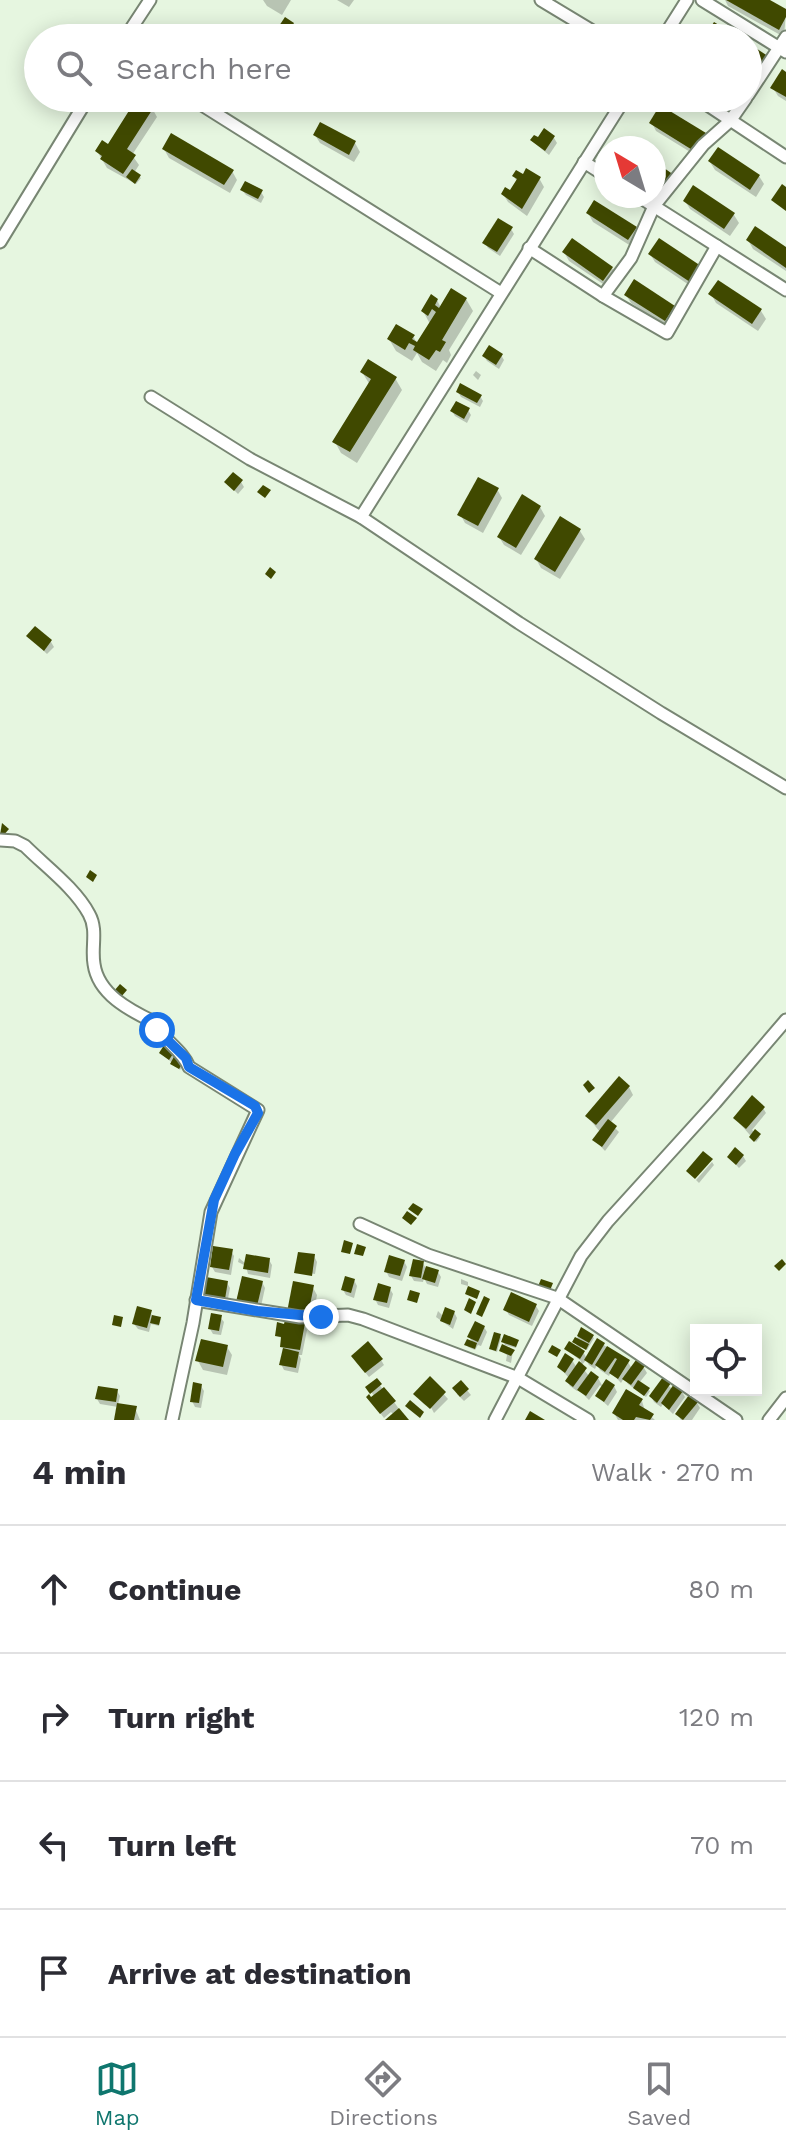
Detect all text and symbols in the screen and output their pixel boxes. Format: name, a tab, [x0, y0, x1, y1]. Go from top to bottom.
search box	[24, 24, 762, 112]
icon: search	[52, 46, 96, 90]
text: Search here	[116, 51, 292, 86]
north arrow	[594, 136, 666, 208]
route start	[139, 1012, 175, 1048]
route end	[303, 1299, 339, 1335]
map controls	[690, 1324, 762, 1396]
button: locate	[690, 1324, 762, 1396]
text: 4 min	[32, 1452, 127, 1492]
text: Walk · 270 m	[591, 1457, 754, 1487]
icon: ahead	[32, 1567, 76, 1611]
text: Continue	[108, 1572, 241, 1607]
text: 80 m	[688, 1574, 754, 1604]
icon: right	[32, 1695, 76, 1739]
text: Turn right	[108, 1700, 254, 1735]
text: 120 m	[679, 1702, 754, 1732]
icon: left	[32, 1823, 76, 1867]
text: Turn left	[108, 1828, 236, 1863]
text: 70 m	[690, 1830, 754, 1860]
icon: arrive	[32, 1951, 76, 1995]
text: Arrive at destination	[108, 1956, 412, 1991]
tab: Map	[95, 2057, 140, 2130]
tab: Directions	[329, 2057, 438, 2130]
tab: Saved	[627, 2057, 691, 2130]

